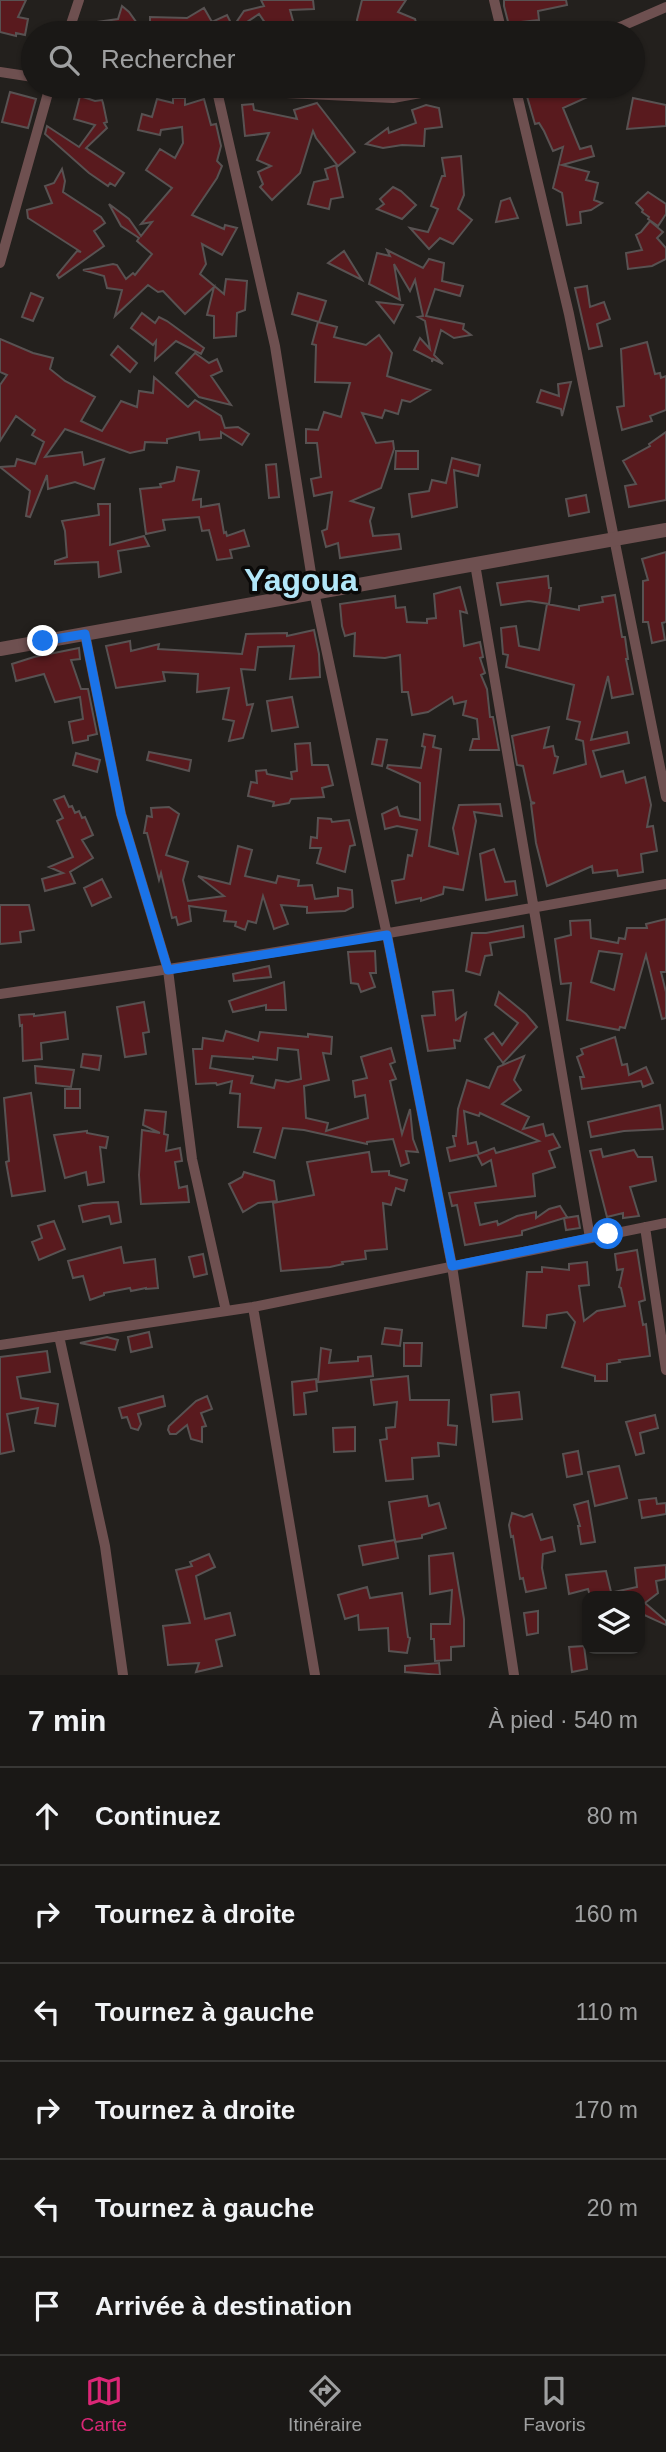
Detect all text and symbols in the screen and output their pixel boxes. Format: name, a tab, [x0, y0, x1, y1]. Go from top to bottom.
search box	[21, 21, 645, 98]
icon: search	[45, 41, 83, 79]
text: Rechercher	[101, 44, 235, 74]
district label: Yagoua	[244, 562, 358, 598]
route end	[27, 625, 58, 656]
route start	[592, 1218, 623, 1249]
map controls	[582, 1591, 645, 1654]
button: layers	[582, 1591, 645, 1654]
text: 7 min	[28, 1704, 106, 1737]
text: À pied · 540 m	[488, 1707, 638, 1733]
icon: ahead	[28, 1797, 66, 1835]
text: Continuez	[95, 1801, 221, 1831]
text: 80 m	[587, 1803, 638, 1829]
icon: right	[28, 1895, 66, 1933]
text: Tournez à droite	[95, 1899, 295, 1929]
text: 160 m	[574, 1901, 638, 1927]
icon: left	[28, 1993, 66, 2031]
text: Tournez à gauche	[95, 1997, 314, 2027]
text: 110 m	[576, 1999, 638, 2025]
icon: right	[28, 2091, 66, 2129]
text: Tournez à droite	[95, 2095, 295, 2125]
text: 170 m	[574, 2097, 638, 2123]
icon: left	[28, 2189, 66, 2227]
text: Tournez à gauche	[95, 2193, 314, 2223]
text: 20 m	[587, 2195, 638, 2221]
icon: arrive	[28, 2287, 66, 2325]
text: Arrivée à destination	[95, 2291, 352, 2321]
tab: Carte	[81, 2372, 127, 2436]
tab: Itinéraire	[288, 2372, 362, 2436]
tab: Favoris	[523, 2372, 585, 2436]

